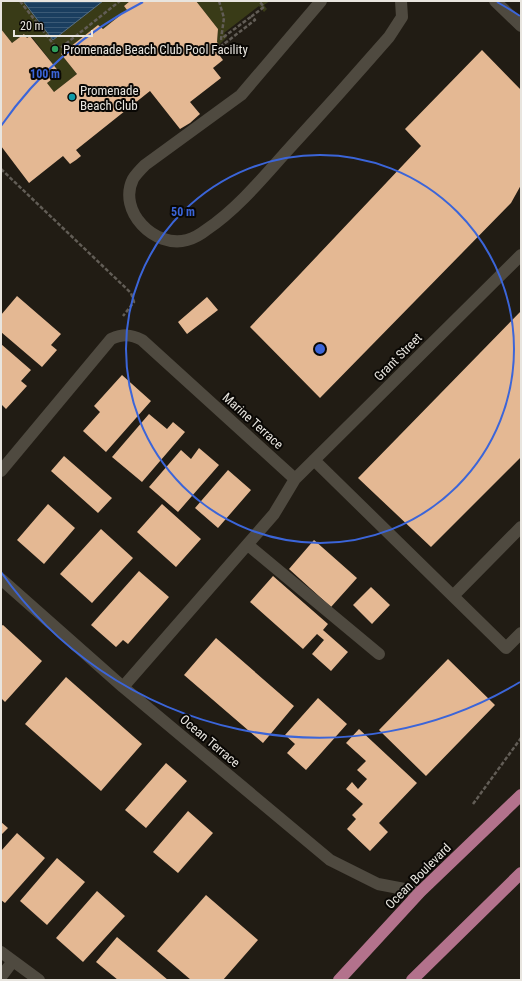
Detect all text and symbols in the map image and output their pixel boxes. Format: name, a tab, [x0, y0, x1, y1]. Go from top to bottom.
scale bar	[14, 12, 92, 38]
text: 20 m	[20, 19, 44, 33]
place label: Promenade Beach Club Pool Facility	[63, 42, 248, 57]
marker: Promenade Beach Club Pool Facility	[50, 44, 60, 54]
text: 100 m	[30, 67, 60, 81]
place label: Promenade Beach Club	[80, 83, 139, 113]
marker: Promenade Beach Club	[67, 92, 77, 102]
text: 50 m	[171, 205, 195, 219]
street label: Grant Street	[371, 330, 425, 384]
centre of rings	[313, 342, 327, 356]
street label: Marine Terrace	[220, 390, 286, 452]
street label: Ocean Terrace	[177, 712, 243, 770]
street label: Ocean Boulevard	[382, 840, 454, 912]

